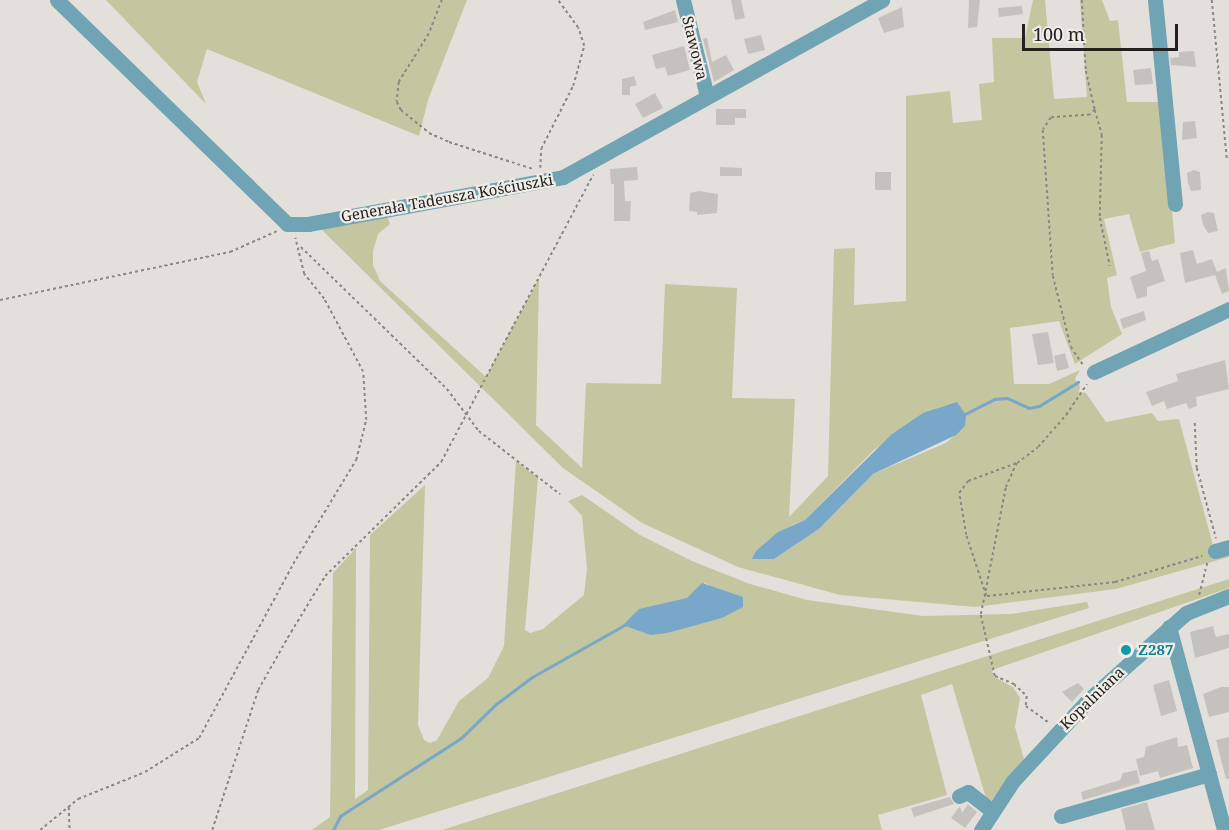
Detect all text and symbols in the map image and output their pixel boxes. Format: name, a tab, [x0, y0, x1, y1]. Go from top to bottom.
scale bar	[1025, 12, 1181, 50]
street label: Stawowa	[678, 14, 712, 82]
text: 100 m	[1033, 22, 1085, 46]
street label: Generała Tadeusza Kościuszki	[340, 170, 554, 226]
place label: Z287	[1138, 641, 1173, 659]
marker: Z287	[1119, 643, 1133, 657]
street label: Kopalniana	[1056, 663, 1128, 733]

